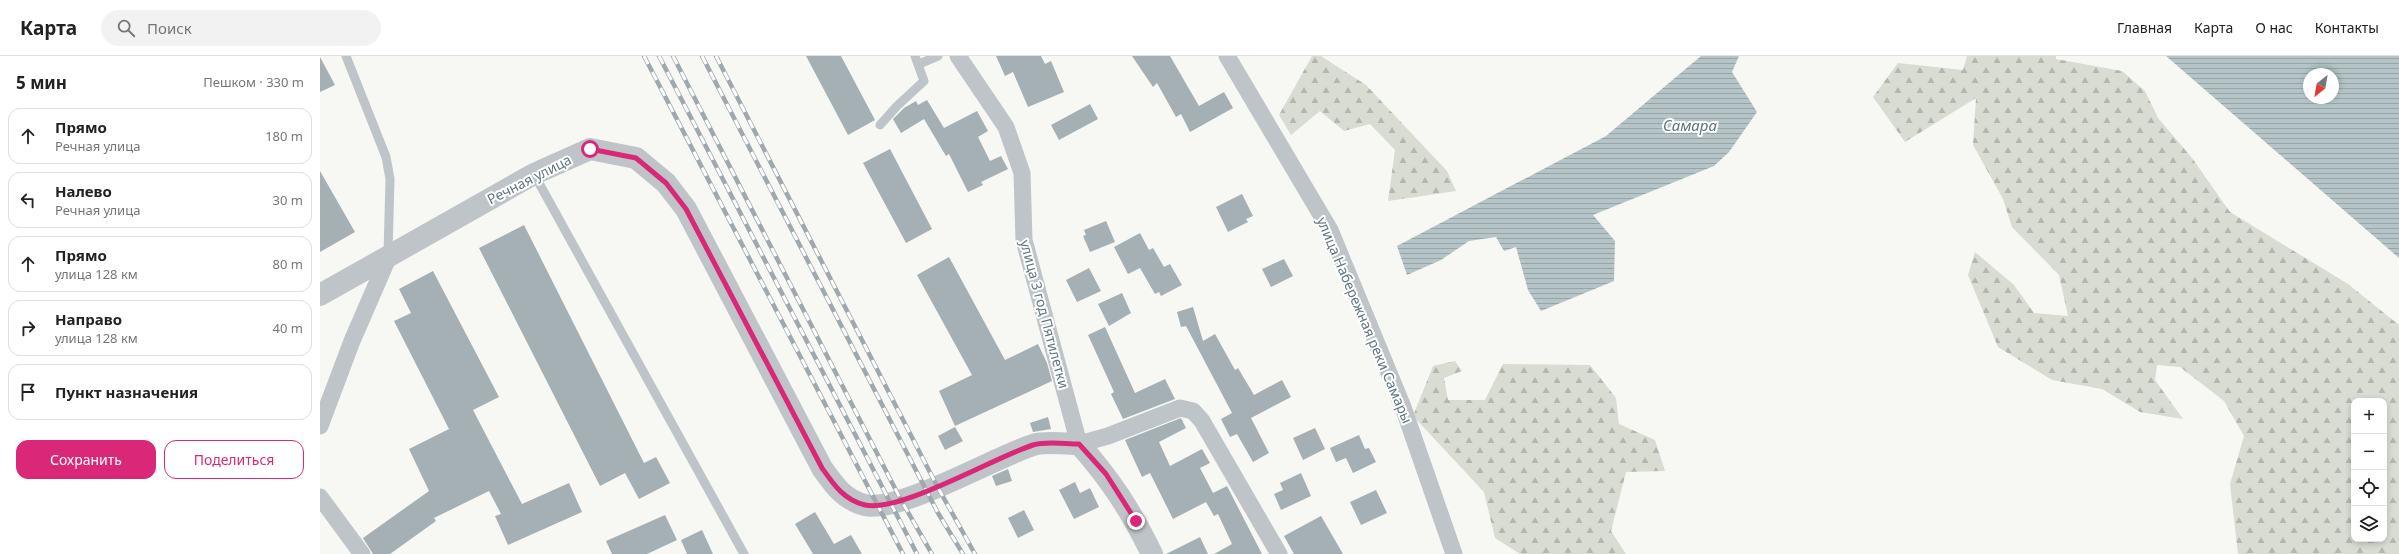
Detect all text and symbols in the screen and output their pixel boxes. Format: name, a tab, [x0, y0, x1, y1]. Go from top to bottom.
search box	[101, 10, 381, 46]
text: Карта	[20, 15, 77, 41]
icon: search	[115, 17, 137, 39]
text: Поиск	[147, 18, 192, 38]
text: Главная	[2117, 18, 2172, 37]
text: Карта	[2194, 18, 2233, 37]
text: О нас	[2255, 18, 2293, 37]
text: Контакты	[2315, 18, 2379, 37]
north arrow	[2303, 68, 2339, 104]
text: 5 мин	[16, 71, 67, 94]
text: Пешком · 330 m	[203, 73, 304, 91]
water label: Самара	[1663, 115, 1717, 135]
text: Прямо	[55, 117, 107, 137]
icon: ahead	[17, 125, 39, 147]
text: 180 m	[265, 127, 303, 145]
text: Речная улица	[55, 137, 140, 155]
route start	[581, 140, 599, 158]
street label: Речная улица	[484, 150, 574, 208]
text: Налево	[55, 181, 112, 201]
icon: left	[17, 189, 39, 211]
text: 30 m	[273, 191, 303, 209]
text: Речная улица	[55, 201, 140, 219]
street label: улица Набережная реки Самары	[1313, 214, 1417, 426]
street label: улица 3 год Пятилетки	[1016, 238, 1074, 390]
text: Прямо	[55, 245, 107, 265]
icon: ahead	[17, 253, 39, 275]
text: 80 m	[273, 255, 303, 273]
text: улица 128 км	[55, 265, 138, 283]
text: Направо	[55, 309, 122, 329]
icon: right	[17, 317, 39, 339]
text: 40 m	[273, 319, 303, 337]
text: улица 128 км	[55, 329, 138, 347]
icon: arrive	[17, 381, 39, 403]
text: Пункт назначения	[55, 382, 198, 402]
map controls	[2351, 398, 2387, 542]
button: +	[2351, 398, 2387, 434]
button: −	[2351, 434, 2387, 470]
button: Сохранить	[16, 440, 156, 479]
button: Поделиться	[164, 440, 304, 479]
button: locate	[2351, 470, 2387, 506]
button: layers	[2351, 506, 2387, 542]
route end	[1127, 512, 1145, 530]

